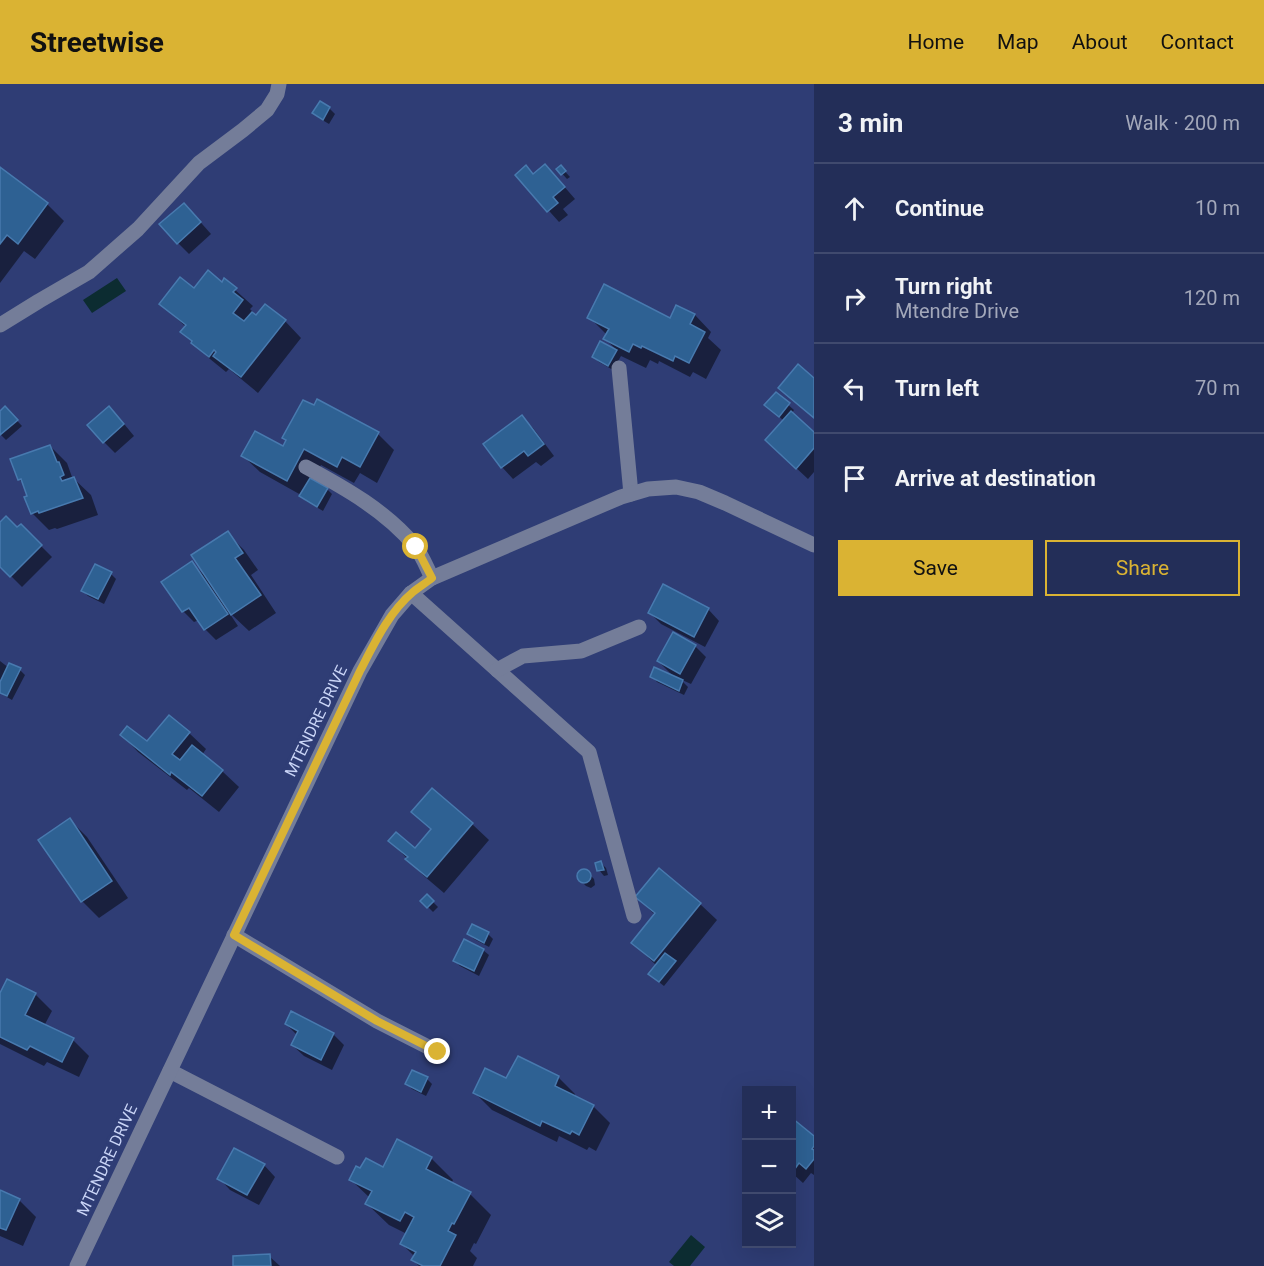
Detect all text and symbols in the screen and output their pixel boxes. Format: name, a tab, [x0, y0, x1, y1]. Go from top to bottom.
text: Streetwise	[30, 26, 164, 59]
text: Home	[908, 30, 964, 54]
text: Map	[997, 30, 1039, 54]
text: About	[1072, 30, 1128, 54]
text: Contact	[1161, 30, 1234, 54]
text: 3 min	[838, 108, 903, 138]
text: Walk · 200 m	[1125, 111, 1240, 135]
icon: ahead	[838, 192, 871, 225]
text: Continue	[895, 196, 984, 221]
text: 10 m	[1195, 196, 1240, 220]
text: Turn right	[895, 274, 992, 299]
icon: right	[838, 282, 871, 315]
text: 120 m	[1184, 286, 1240, 310]
text: Mtendre Drive	[895, 299, 1019, 323]
icon: left	[838, 372, 871, 405]
text: Turn left	[895, 376, 979, 401]
text: 70 m	[1195, 376, 1240, 400]
icon: arrive	[838, 462, 871, 495]
text: Arrive at destination	[895, 466, 1096, 491]
route start	[402, 533, 428, 559]
button: Save	[838, 540, 1033, 596]
button: Share	[1045, 540, 1240, 596]
street label: MTENDRE DRIVE	[281, 662, 351, 780]
route end	[424, 1038, 450, 1064]
map controls	[742, 1086, 796, 1248]
button: +	[742, 1086, 796, 1140]
street label: MTENDRE DRIVE	[73, 1101, 141, 1219]
button: −	[742, 1140, 796, 1194]
button: layers	[742, 1194, 796, 1248]

